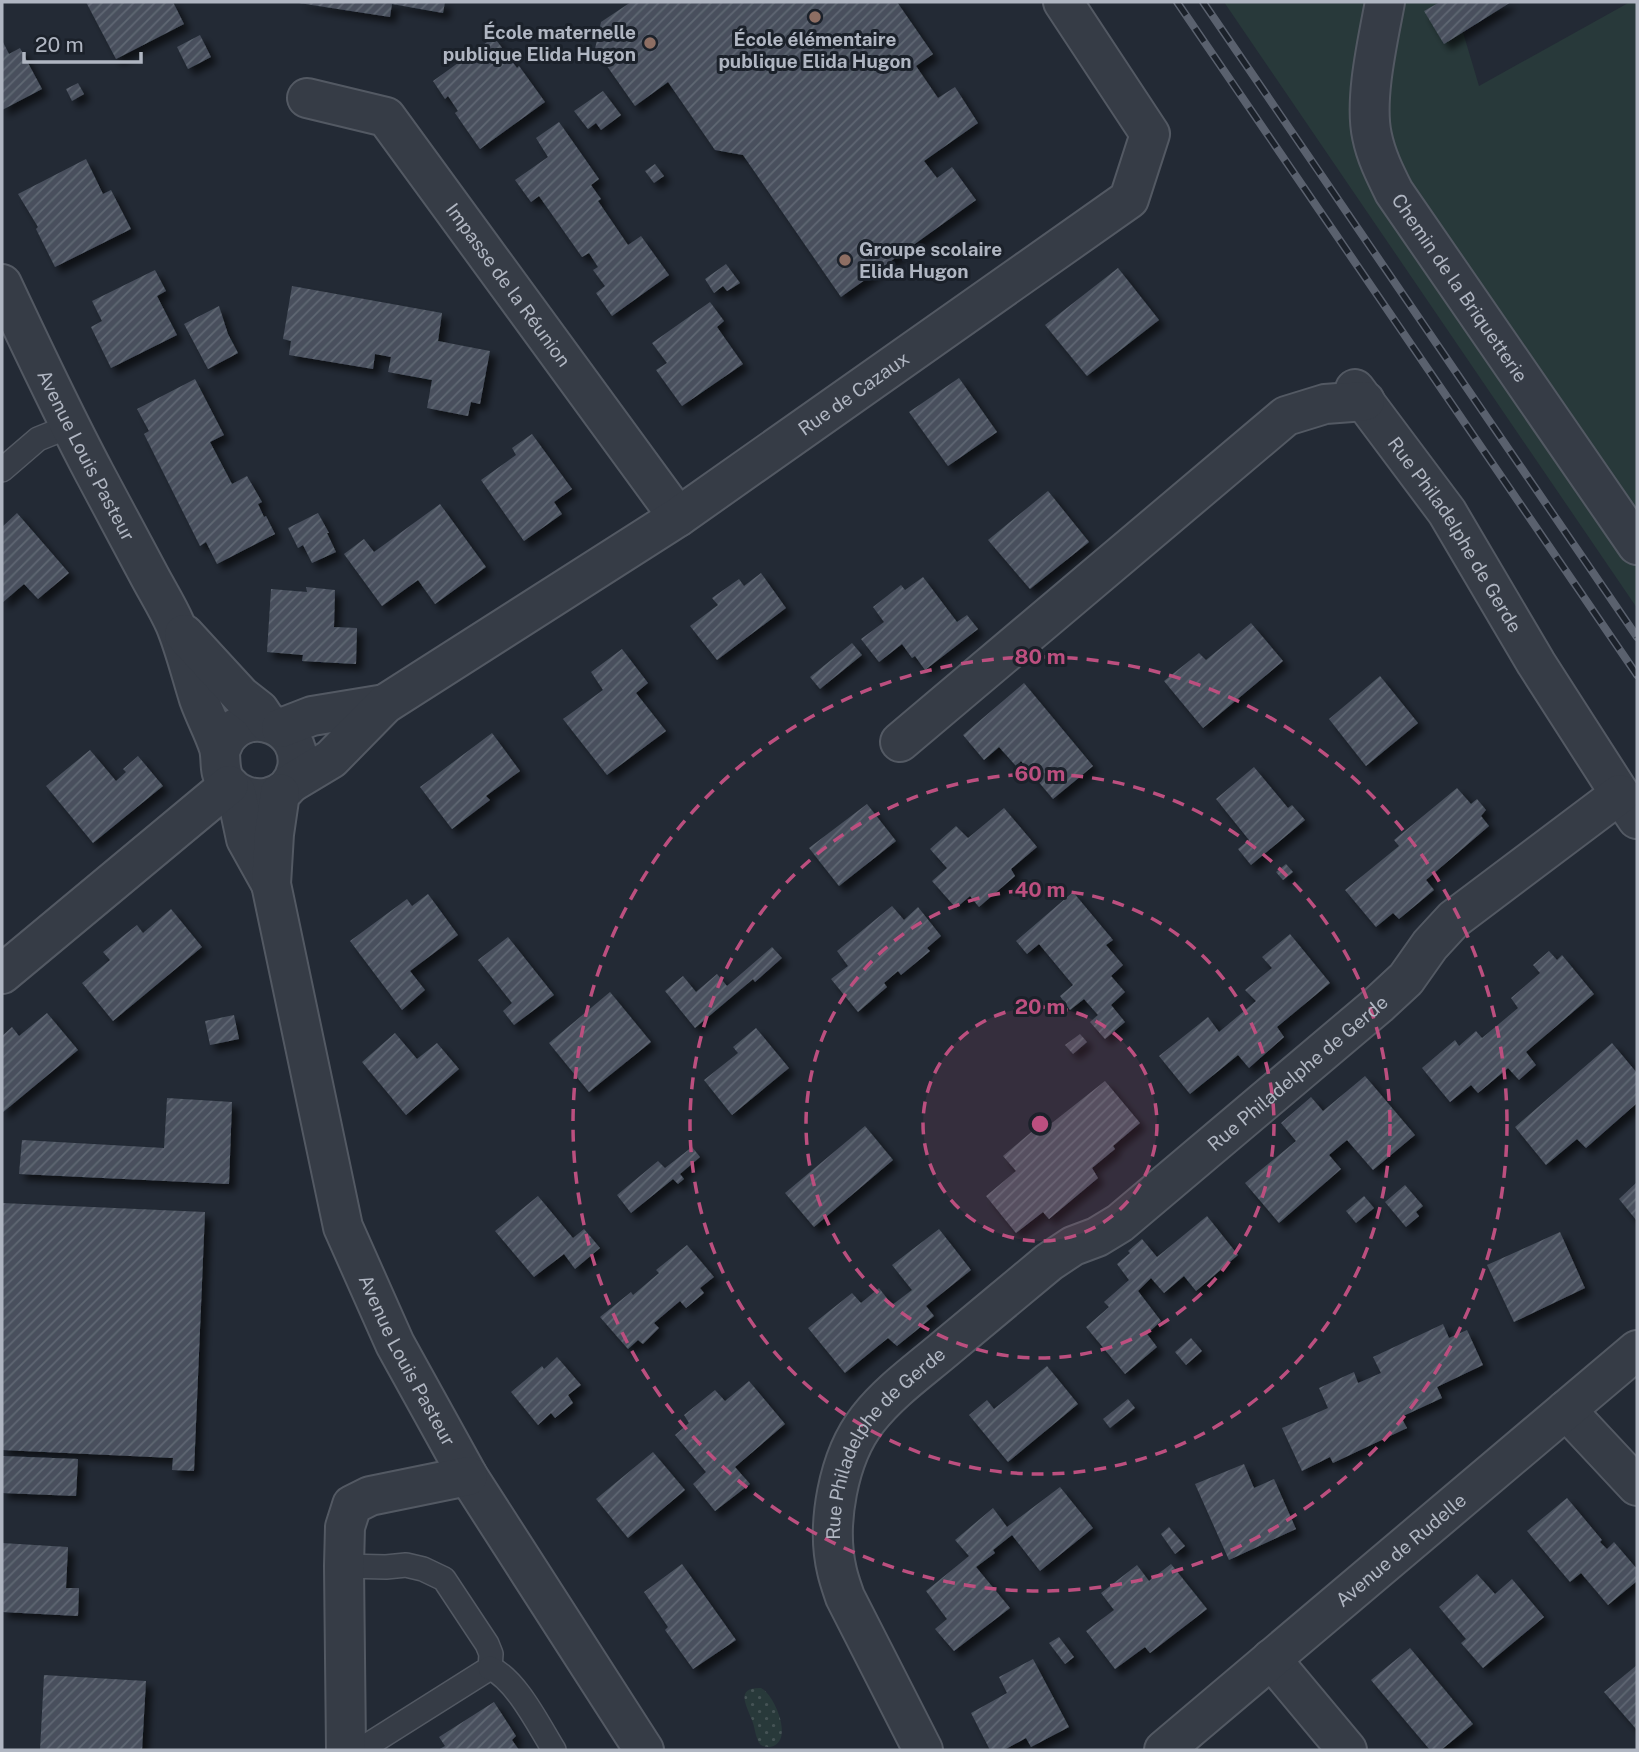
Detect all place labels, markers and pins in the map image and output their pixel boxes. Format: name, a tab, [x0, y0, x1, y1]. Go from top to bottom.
marker: École élémentaire publique Elida Hugon	[807, 9, 823, 25]
place label: École maternelle publique Elida Hugon	[443, 21, 636, 65]
place label: École élémentaire publique Elida Hugon	[718, 28, 912, 72]
marker: École maternelle publique Elida Hugon	[642, 35, 658, 51]
place label: Groupe scolaire Elida Hugon	[859, 238, 1002, 282]
marker: Groupe scolaire Elida Hugon	[837, 252, 853, 268]
centre of rings	[1028, 1112, 1052, 1136]

